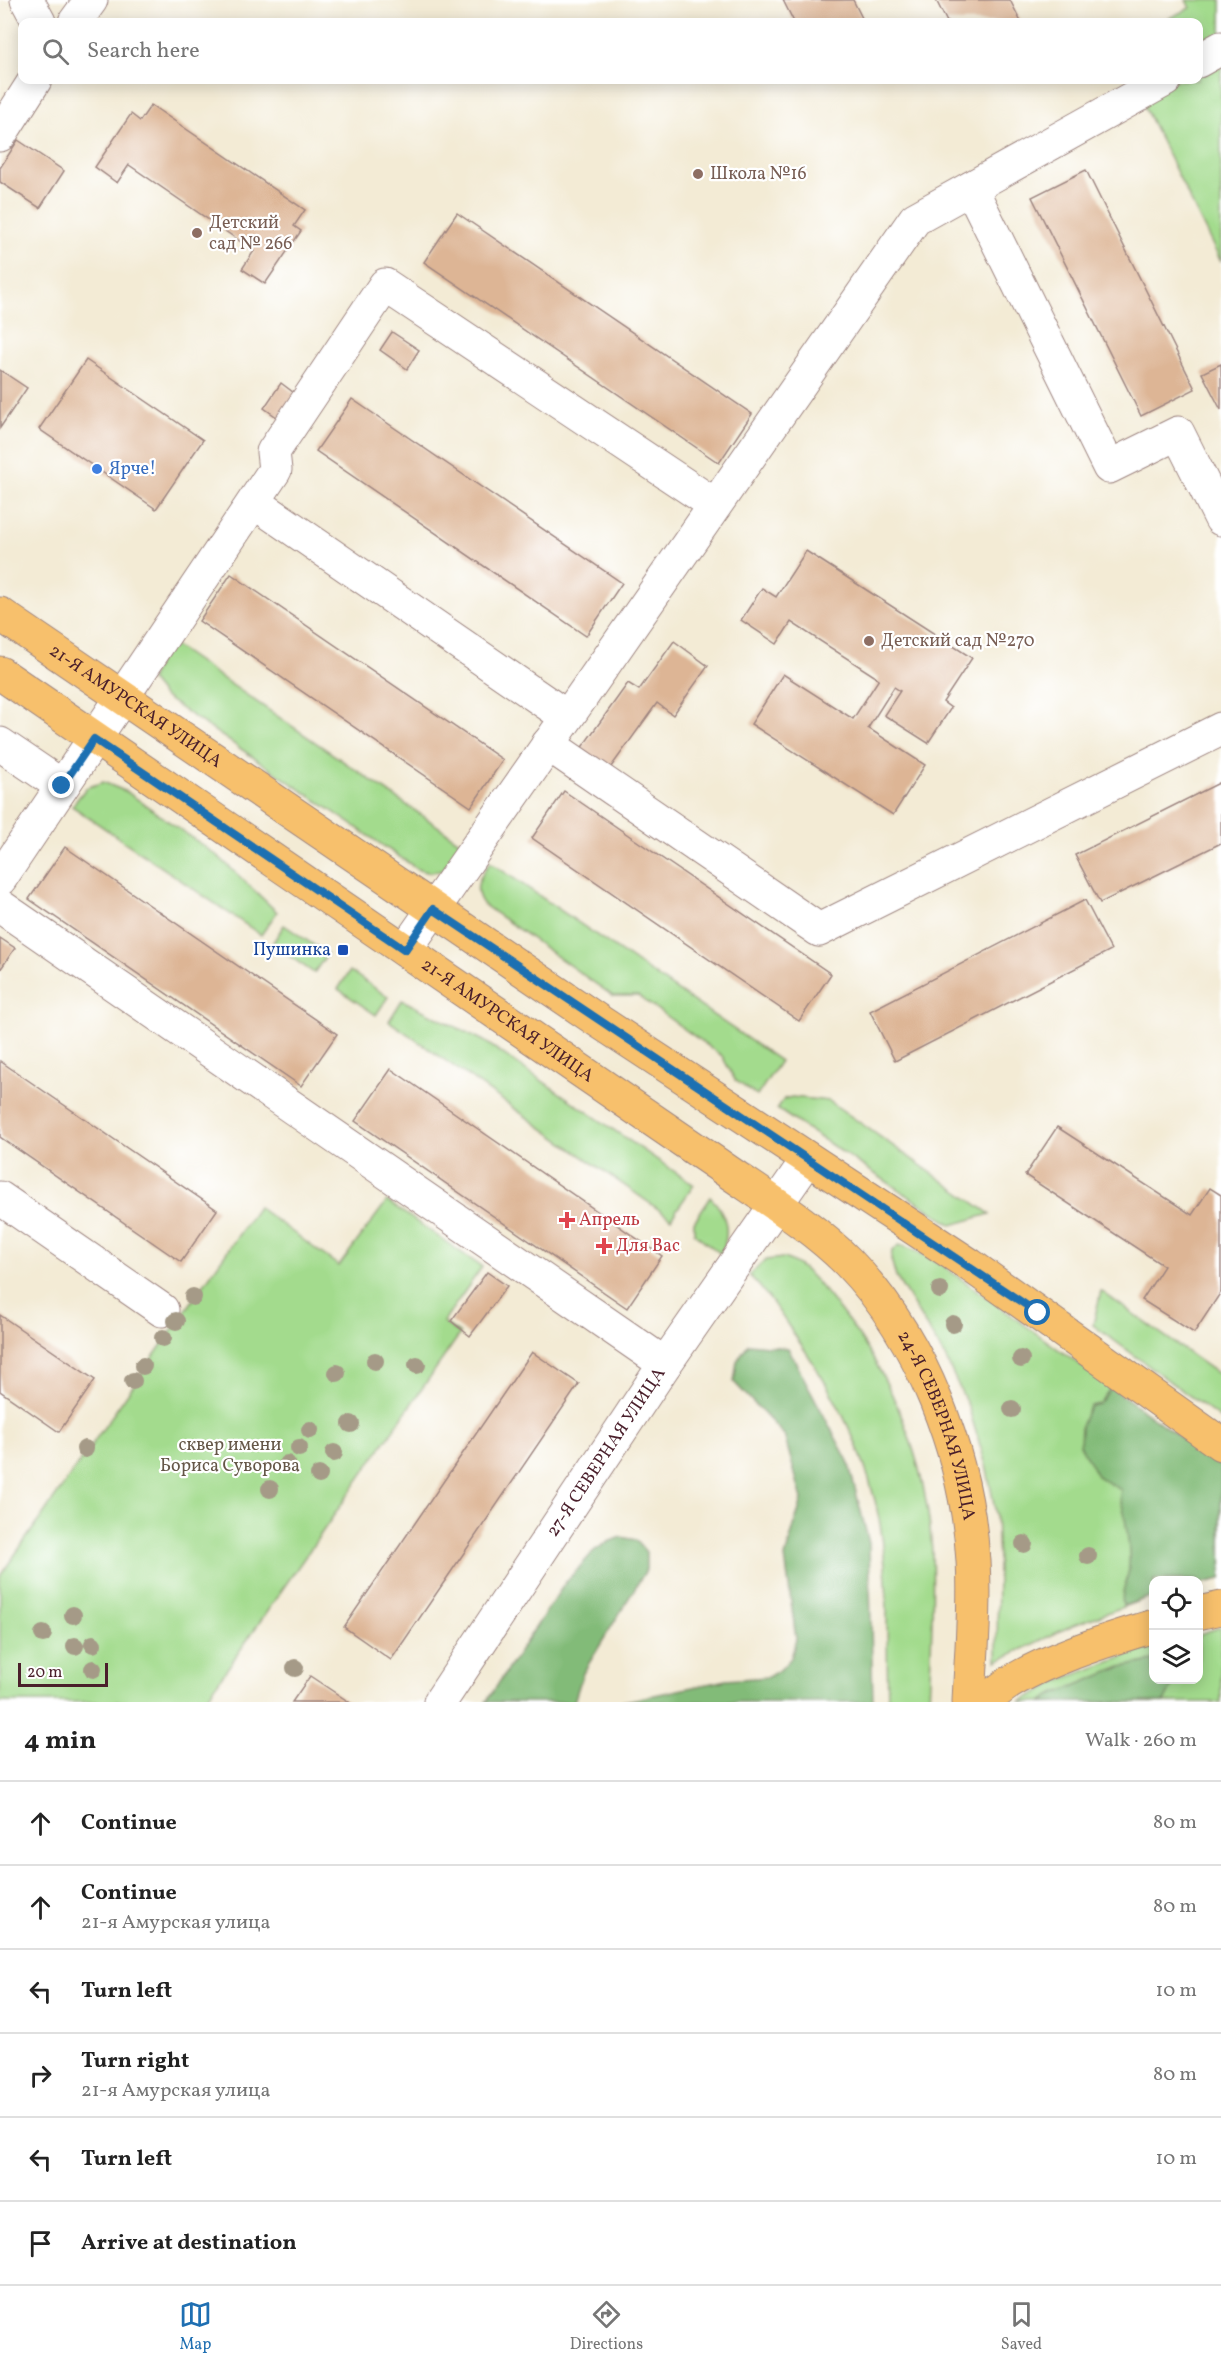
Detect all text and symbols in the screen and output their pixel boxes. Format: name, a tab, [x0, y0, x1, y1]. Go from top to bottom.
search box	[18, 18, 1203, 84]
icon: search	[39, 35, 72, 68]
text: Search here	[87, 36, 200, 67]
place label: Школа №16	[710, 162, 807, 187]
marker: Школа №16	[691, 167, 705, 181]
place label: Детский сад № 266	[209, 211, 292, 257]
marker: Детский сад № 266	[190, 226, 204, 240]
place label: Ярче!	[109, 457, 157, 482]
marker: Ярче!	[90, 462, 104, 476]
place label: Детский сад №270	[881, 629, 1035, 654]
marker: Детский сад №270	[862, 634, 876, 648]
street label: 21-Я АМУРСКАЯ УЛИЦА	[44, 638, 227, 774]
route end	[48, 772, 74, 798]
place label: Пушинка	[253, 938, 331, 963]
marker: Пушинка	[336, 943, 350, 957]
street label: 21-Я АМУРСКАЯ УЛИЦА	[416, 952, 599, 1089]
place label: Апрель	[579, 1208, 640, 1233]
marker: Апрель	[560, 1213, 574, 1227]
place label: Для Вас	[616, 1234, 680, 1259]
marker: Для Вас	[597, 1239, 611, 1253]
route start	[1024, 1299, 1050, 1325]
street label: 24-Я СЕВЕРНАЯ УЛИЦА	[891, 1326, 981, 1523]
street label: 27-Я СЕВЕРНАЯ УЛИЦА	[541, 1362, 672, 1542]
park label: сквер имени Бориса Суворова	[160, 1433, 300, 1479]
map controls	[1149, 1576, 1203, 1684]
button: locate	[1149, 1576, 1203, 1630]
button: layers	[1149, 1630, 1203, 1684]
scale bar	[18, 1660, 108, 1688]
text: 20 m	[27, 1662, 62, 1684]
text: 4 min	[24, 1723, 96, 1759]
text: Walk · 260 m	[1085, 1727, 1197, 1755]
icon: ahead	[24, 1807, 57, 1840]
text: Continue	[81, 1808, 177, 1839]
text: 80 m	[1153, 1809, 1197, 1837]
text: Continue	[81, 1878, 177, 1909]
icon: ahead	[24, 1891, 57, 1924]
text: 80 m	[1153, 1893, 1197, 1921]
text: 21-я Амурская улица	[81, 1909, 270, 1937]
icon: left	[24, 1975, 57, 2008]
text: Turn left	[81, 1976, 172, 2007]
text: 10 m	[1156, 1977, 1197, 2005]
text: Turn right	[81, 2046, 189, 2077]
icon: right	[24, 2059, 57, 2092]
text: 80 m	[1153, 2061, 1197, 2089]
text: 21-я Амурская улица	[81, 2077, 270, 2105]
icon: left	[24, 2143, 57, 2176]
text: Turn left	[81, 2144, 172, 2175]
text: 10 m	[1156, 2145, 1197, 2173]
icon: arrive	[24, 2227, 57, 2260]
text: Arrive at destination	[81, 2228, 297, 2259]
tab: Map	[179, 2298, 212, 2356]
tab: Directions	[570, 2298, 643, 2356]
tab: Saved	[1001, 2298, 1042, 2356]

